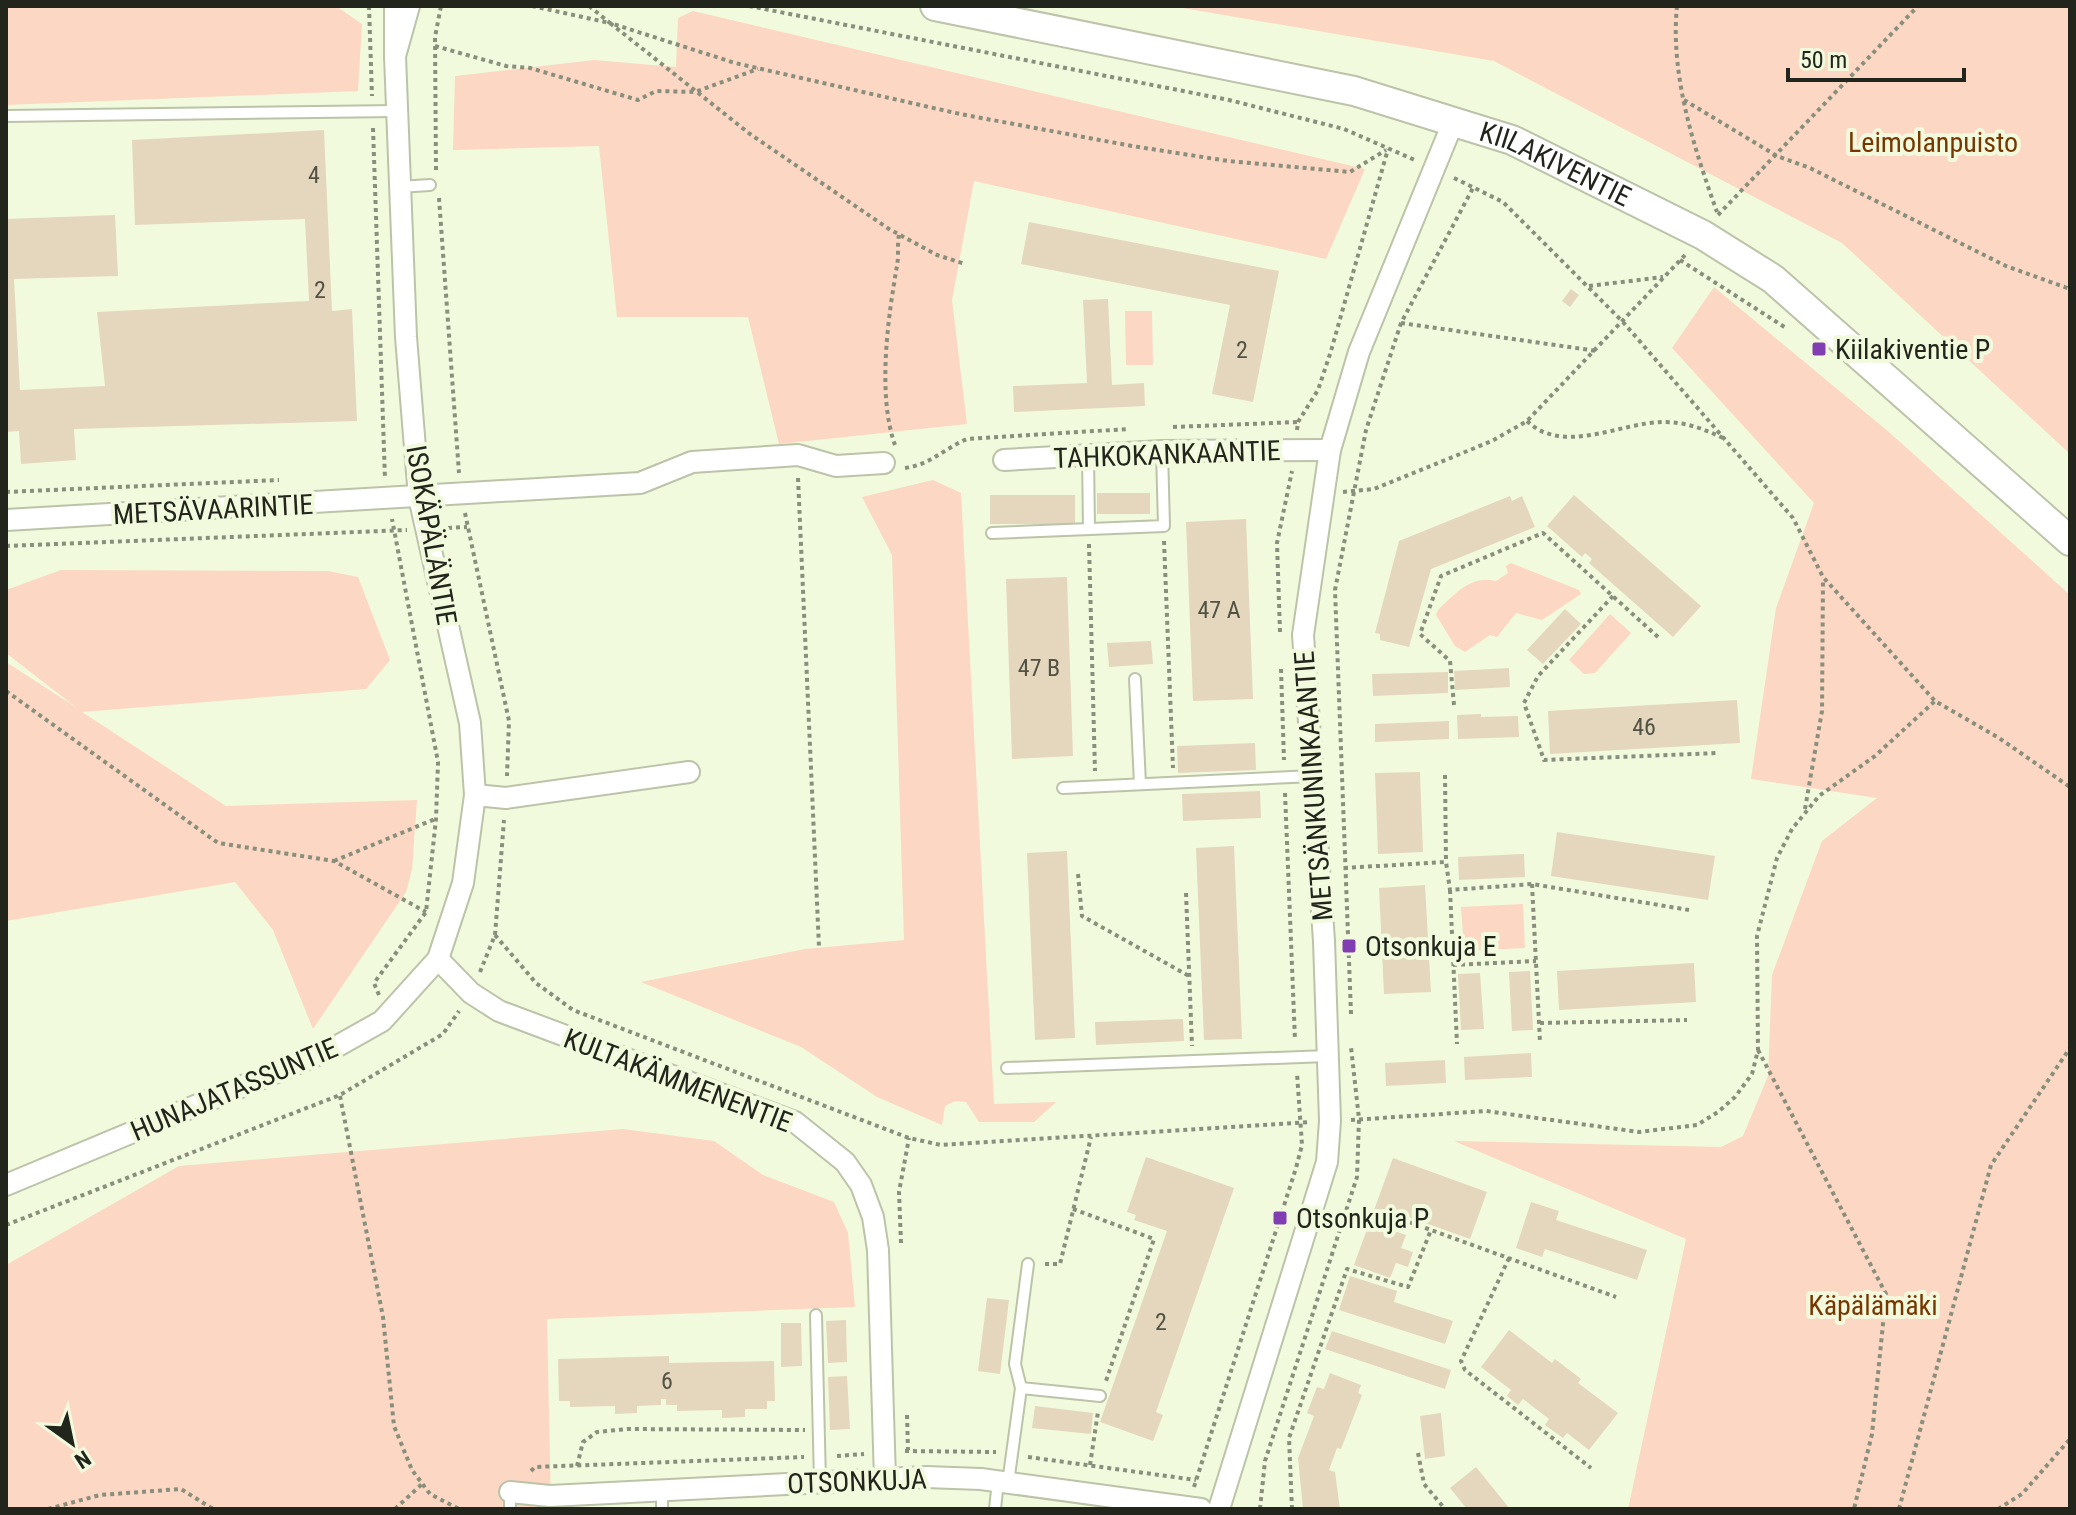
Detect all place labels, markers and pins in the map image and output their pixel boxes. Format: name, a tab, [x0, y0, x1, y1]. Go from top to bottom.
place label: Kiilakiventie P	[1835, 333, 1990, 366]
marker: Kiilakiventie P	[1810, 340, 1828, 358]
place label: Otsonkuja E	[1365, 930, 1497, 963]
marker: Otsonkuja E	[1340, 937, 1358, 955]
place label: Otsonkuja P	[1296, 1202, 1429, 1235]
marker: Otsonkuja P	[1271, 1209, 1289, 1227]

